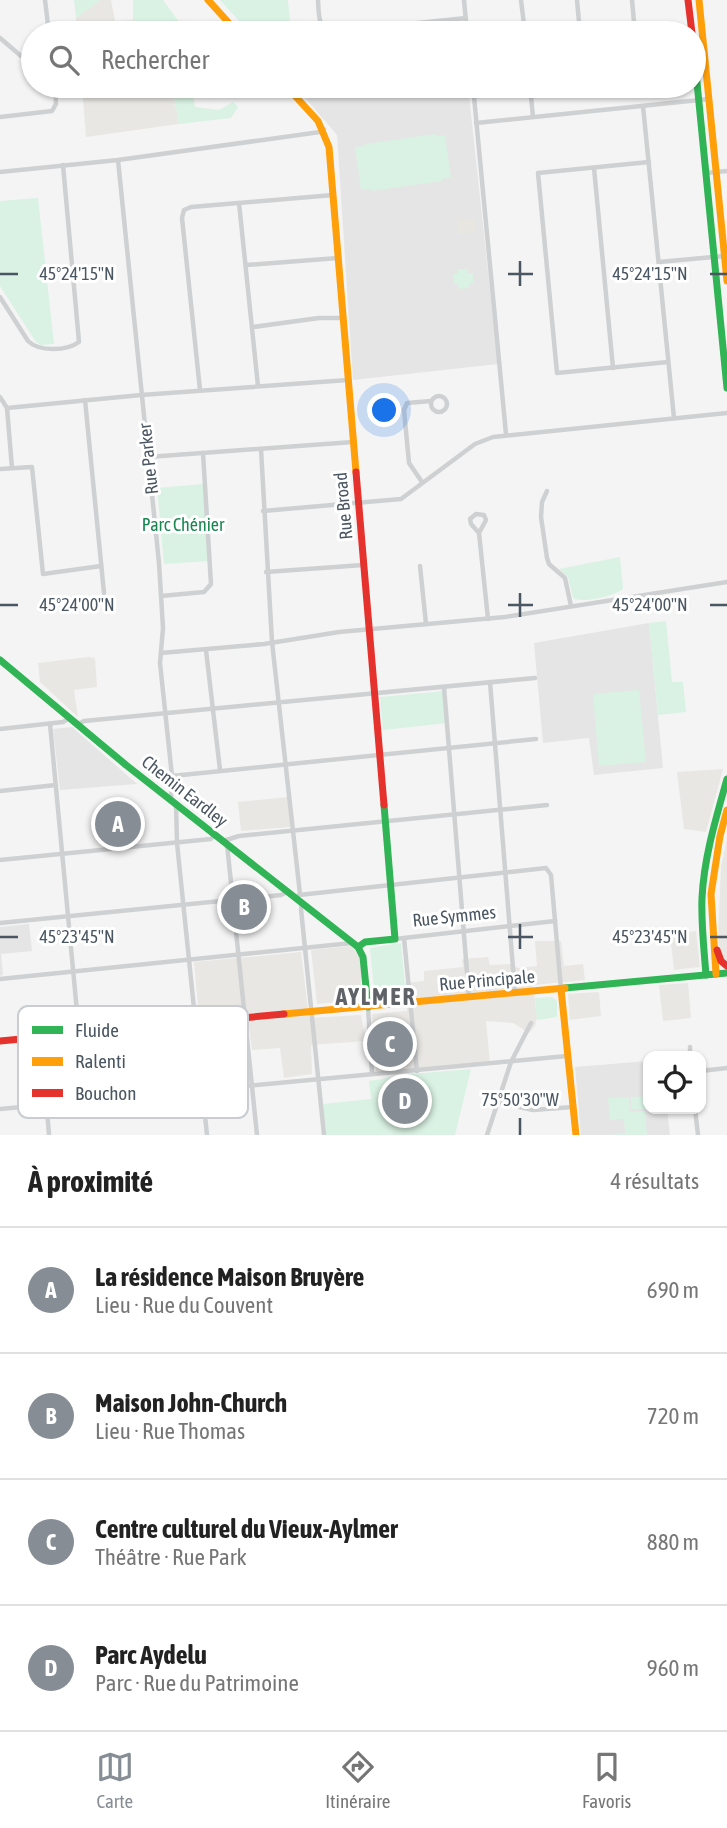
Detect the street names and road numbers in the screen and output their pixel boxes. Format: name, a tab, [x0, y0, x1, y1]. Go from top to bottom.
street label: Rue Parker	[134, 422, 162, 496]
street label: Rue Broad	[330, 471, 356, 541]
street label: Chemin Eardley	[138, 751, 232, 831]
street label: Rue Symmes	[411, 901, 497, 931]
street label: Rue Principale	[438, 965, 536, 995]

